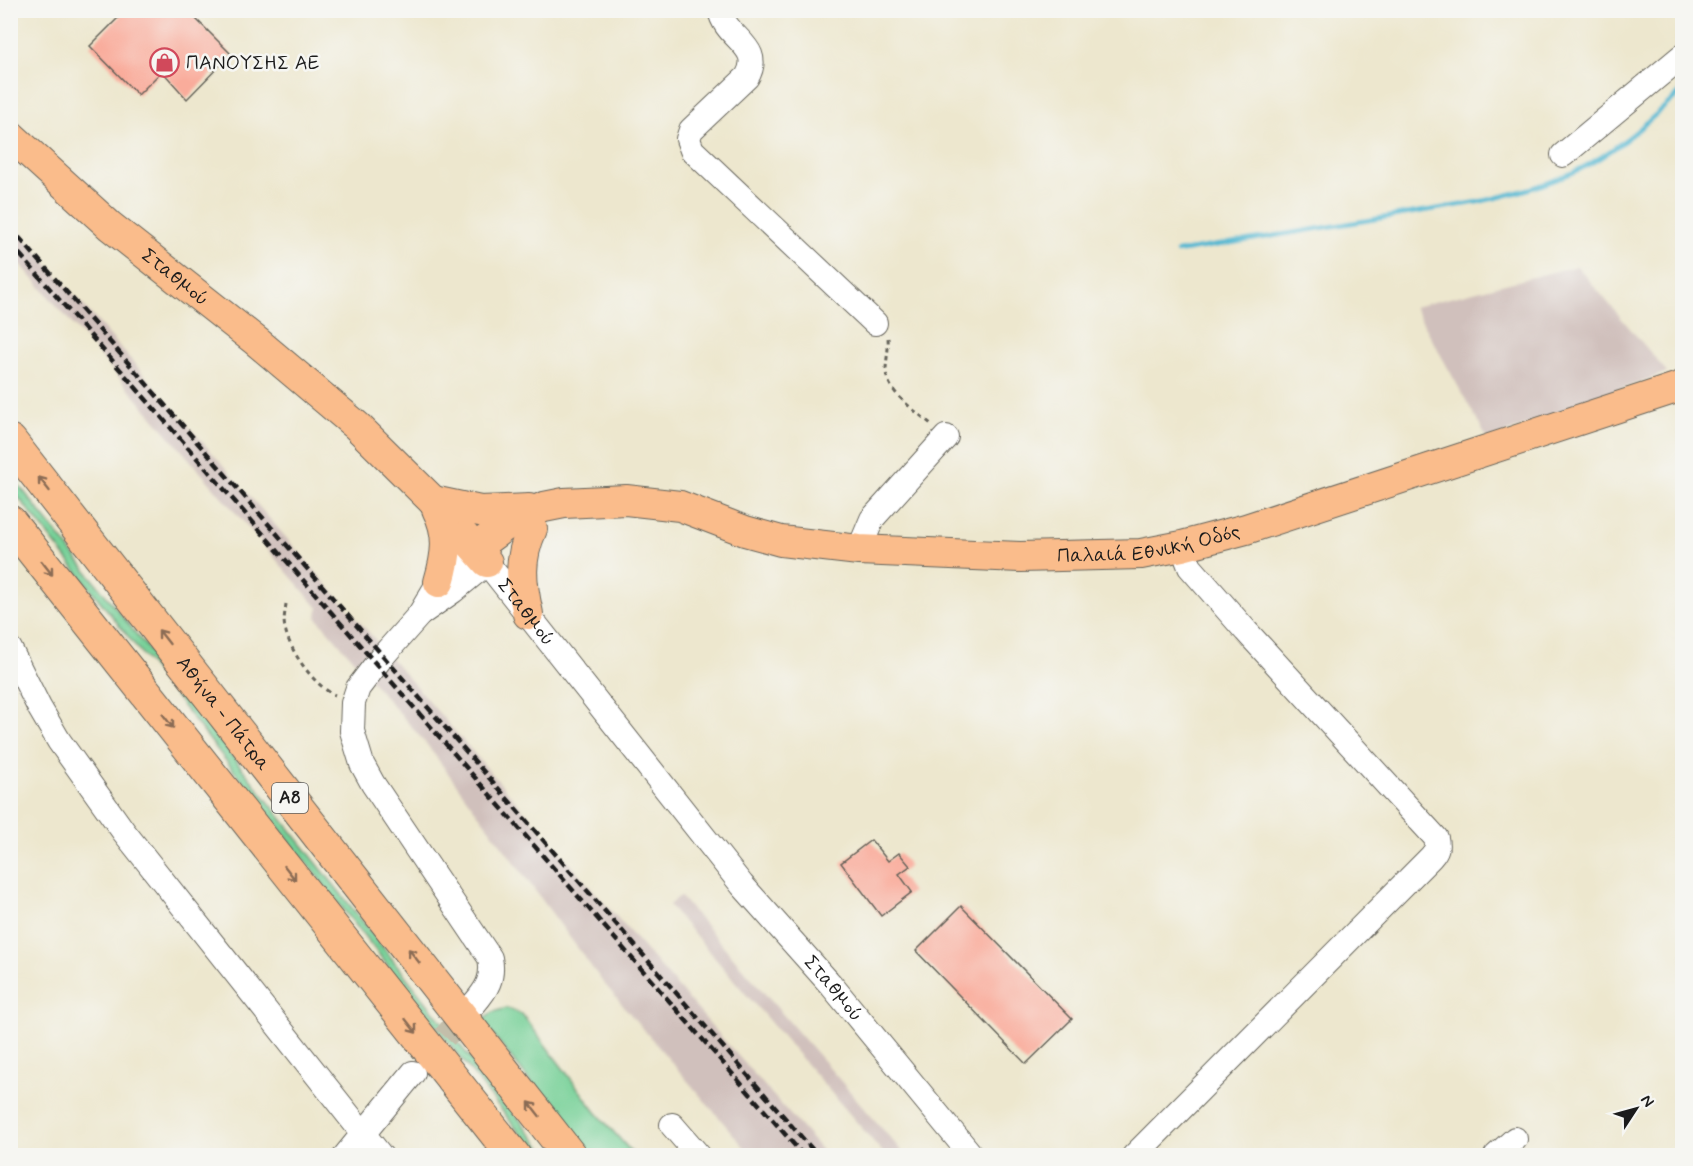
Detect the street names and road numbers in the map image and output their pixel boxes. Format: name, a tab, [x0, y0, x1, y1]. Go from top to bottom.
street label: Σταθμού	[136, 242, 214, 312]
street label: Παλαιά Εθνική Οδός	[1057, 518, 1243, 570]
street label: Σταθμού	[491, 573, 561, 652]
street label: Αθήνα - Πάτρα	[170, 650, 277, 777]
road number: Α8	[272, 783, 308, 813]
street label: Σταθμού	[797, 950, 869, 1027]

